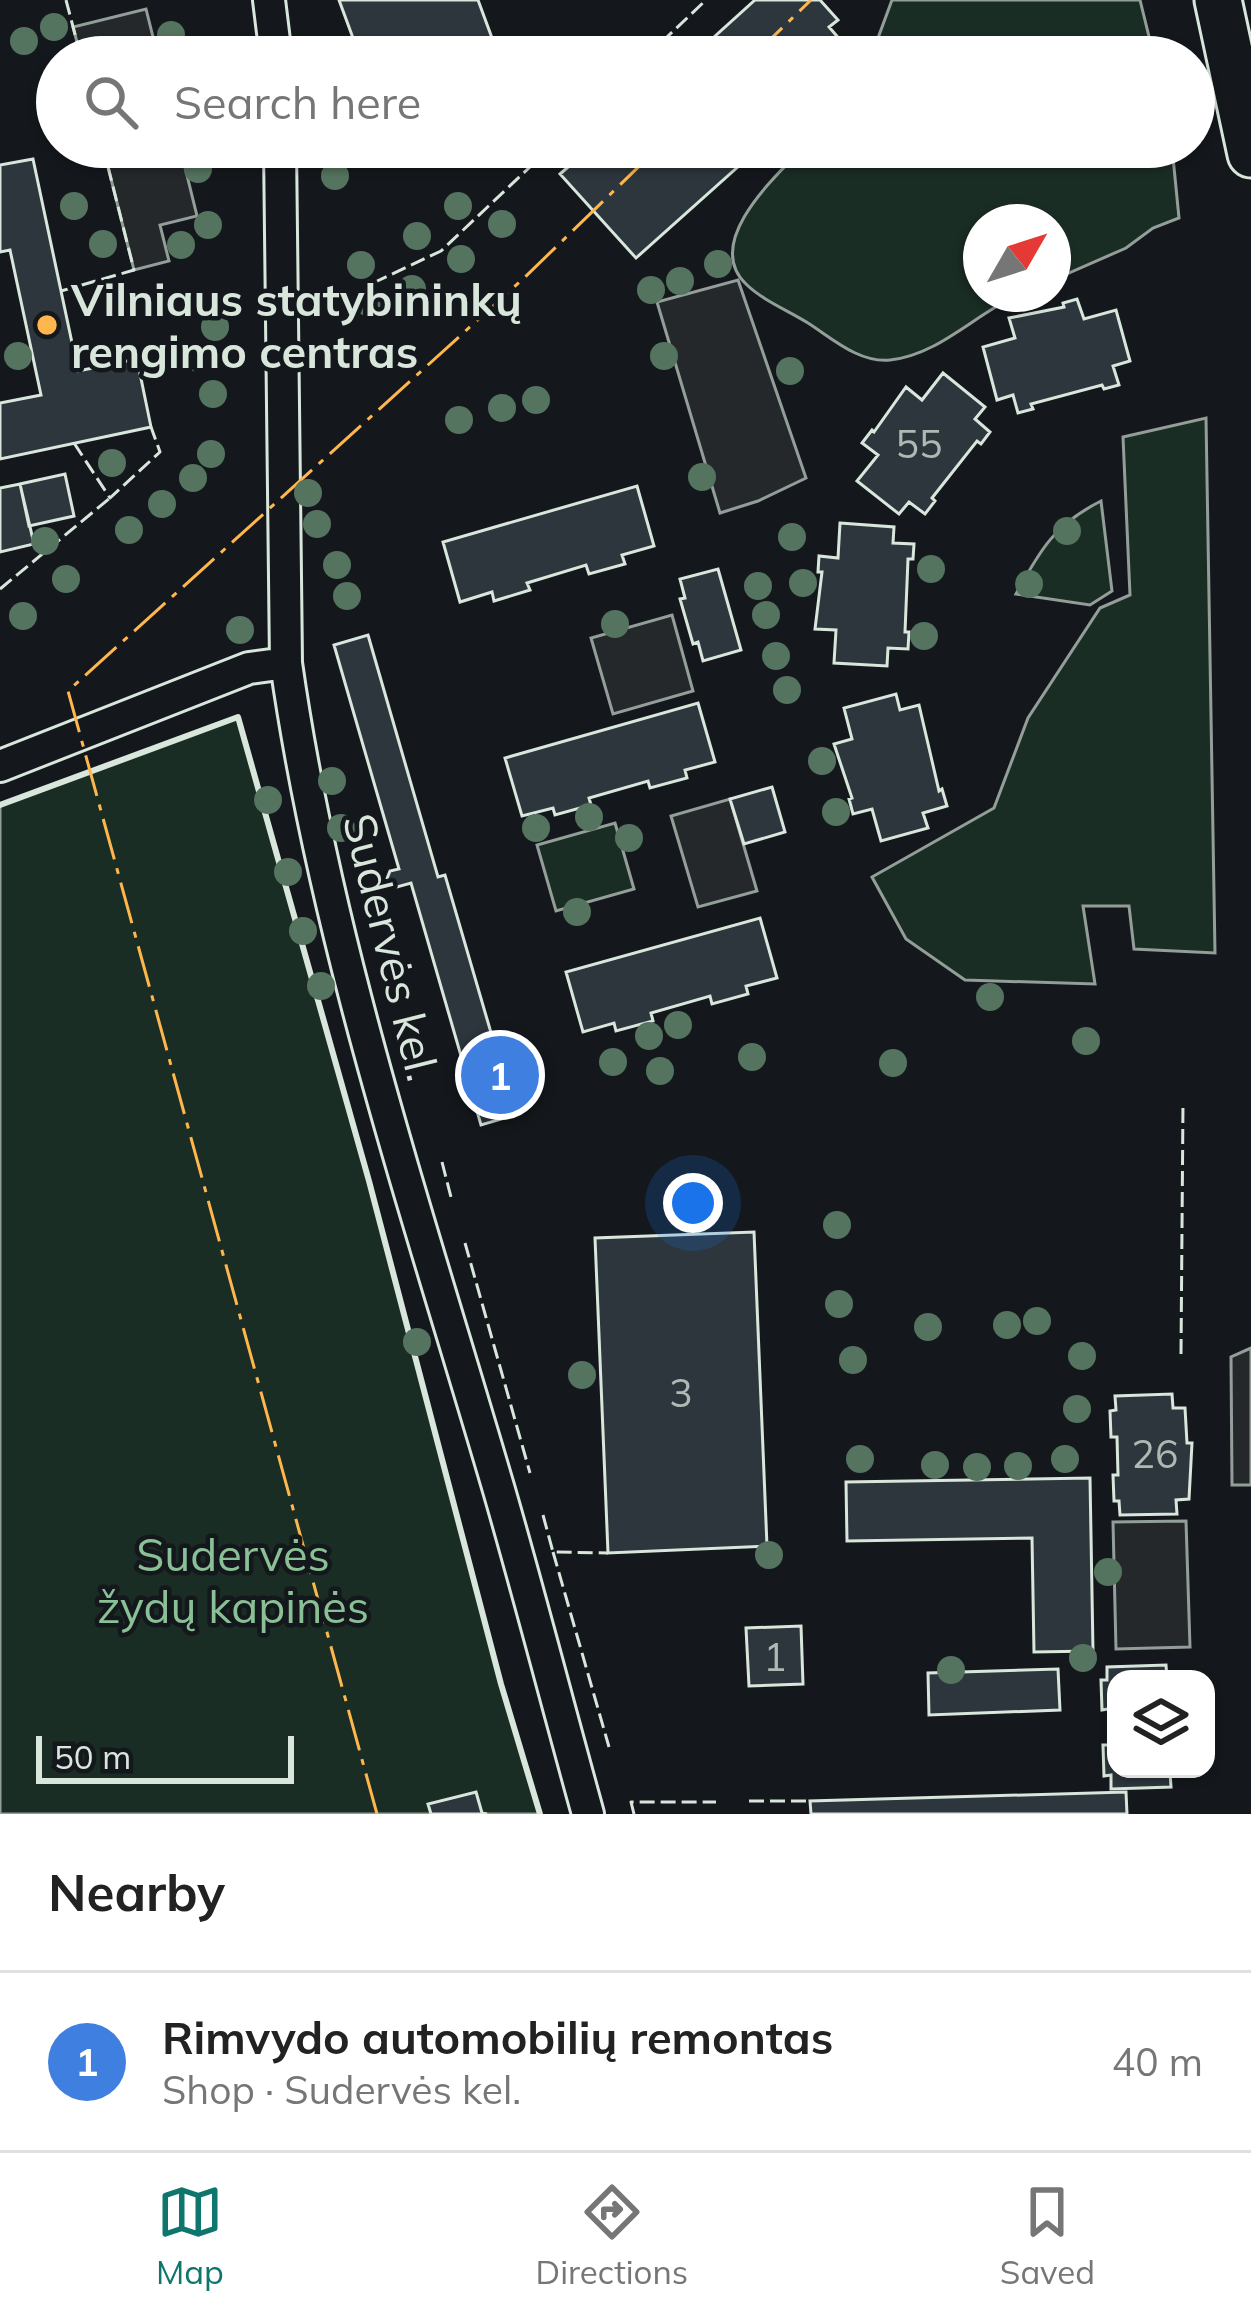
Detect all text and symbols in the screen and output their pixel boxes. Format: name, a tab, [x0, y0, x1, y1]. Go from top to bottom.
search box	[36, 36, 1215, 168]
icon: search	[78, 69, 144, 135]
text: Search here	[174, 74, 421, 130]
north arrow	[963, 204, 1071, 312]
place label: Vilniaus statybininkų rengimo centras	[70, 271, 522, 379]
marker: Vilniaus statybininkų rengimo centras	[34, 312, 60, 338]
house number: 55	[896, 419, 942, 468]
street label: Sudervės kel.	[332, 808, 452, 1086]
pin: 1	[461, 1030, 539, 1120]
your location	[663, 1173, 723, 1233]
house number: 3	[669, 1368, 693, 1417]
house number: 26	[1132, 1429, 1178, 1478]
park label: Sudervės žydų kapinės	[97, 1526, 369, 1634]
house number: 1	[763, 1632, 787, 1681]
map controls	[1107, 1670, 1215, 1778]
button: layers	[1107, 1670, 1215, 1778]
scale bar	[36, 1730, 294, 1783]
text: 50 m	[54, 1736, 131, 1777]
text: Nearby	[48, 1860, 225, 1924]
text: Rimvydo automobilių remontas	[162, 2009, 833, 2065]
text: 1	[75, 2037, 99, 2086]
text: 40 m	[1112, 2037, 1203, 2086]
text: Shop · Sudervės kel.	[162, 2065, 521, 2114]
tab: Map	[156, 2179, 224, 2292]
tab: Directions	[536, 2179, 688, 2292]
tab: Saved	[1000, 2179, 1095, 2292]

